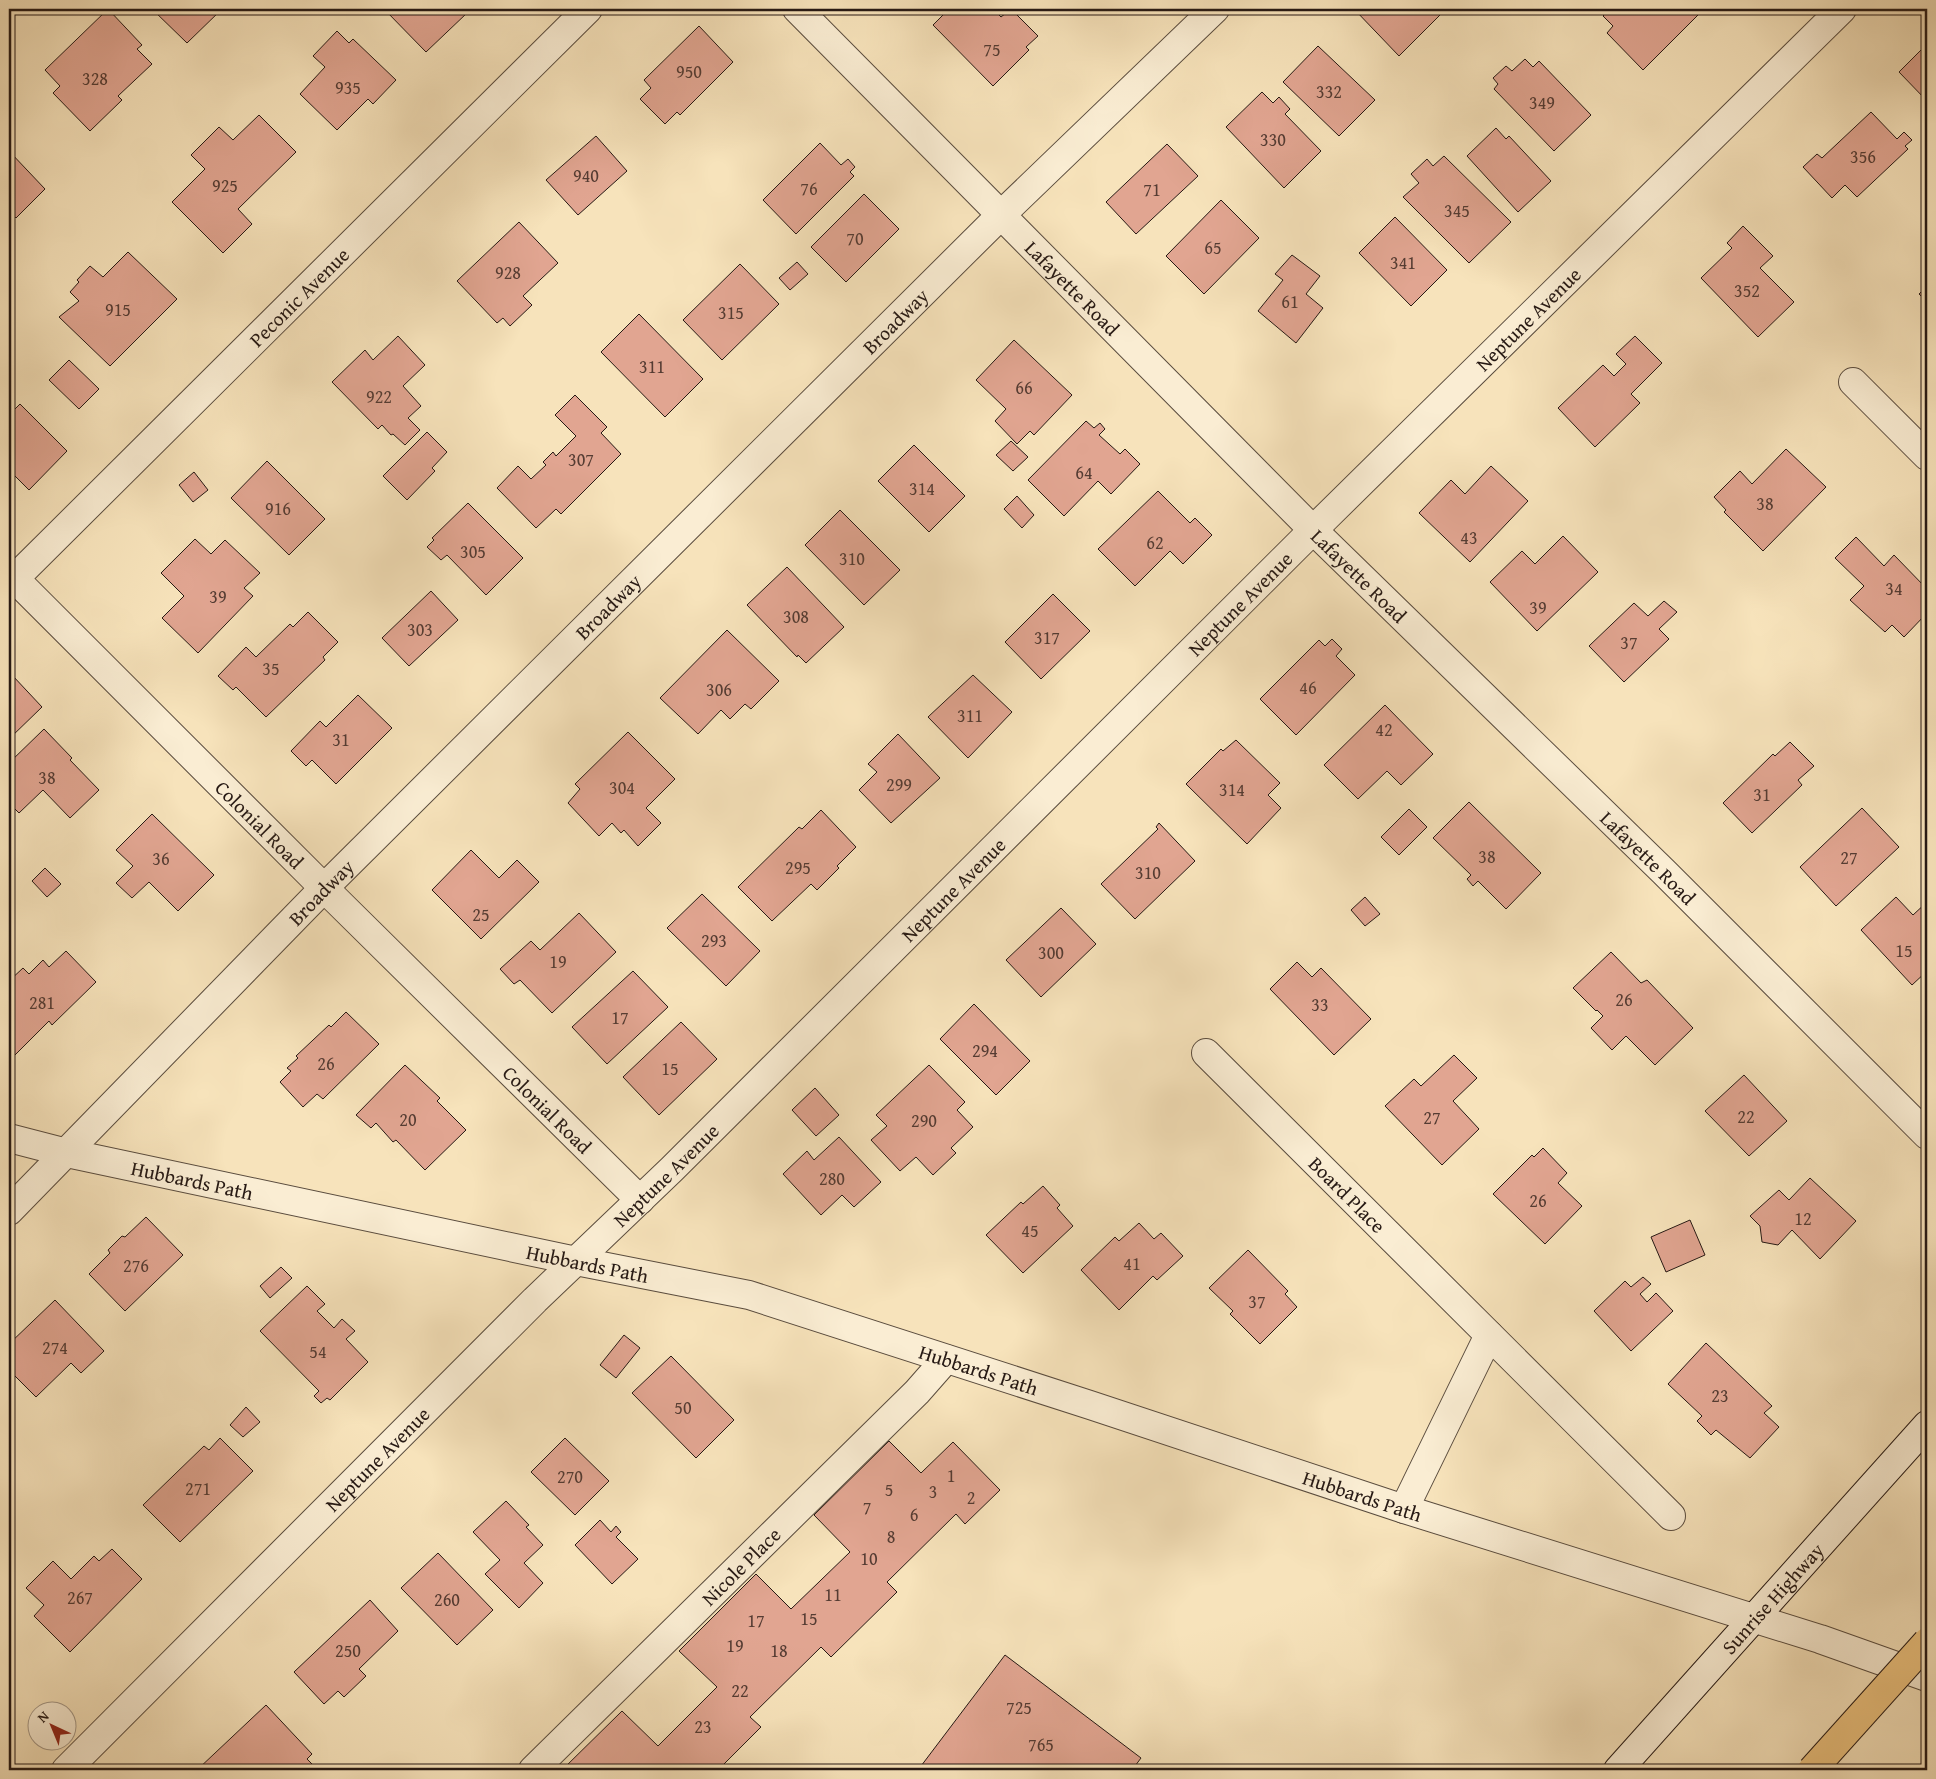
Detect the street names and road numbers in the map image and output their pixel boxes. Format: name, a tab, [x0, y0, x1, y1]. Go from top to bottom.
street label: Lafayette Road	[1019, 233, 1127, 342]
street label: Peconic Avenue	[242, 240, 355, 353]
street label: Neptune Avenue	[1469, 260, 1587, 377]
street label: Broadway	[855, 281, 934, 360]
street label: Lafayette Road	[1305, 522, 1414, 629]
street label: Neptune Avenue	[1181, 544, 1299, 662]
street label: Broadway	[568, 567, 647, 646]
street label: Colonial Road	[209, 773, 311, 875]
street label: Lafayette Road	[1594, 804, 1703, 911]
street label: Neptune Avenue	[894, 830, 1012, 948]
street label: Broadway	[281, 852, 360, 932]
street label: Colonial Road	[497, 1058, 599, 1160]
street label: Neptune Avenue	[606, 1116, 725, 1233]
street label: Board Place	[1303, 1149, 1393, 1239]
street label: Hubbards Path	[129, 1153, 256, 1207]
street label: Hubbards Path	[524, 1236, 651, 1289]
street label: Hubbards Path	[915, 1336, 1042, 1402]
street label: Neptune Avenue	[318, 1400, 436, 1518]
street label: Hubbards Path	[1299, 1462, 1426, 1528]
street label: Nicole Place	[694, 1520, 787, 1612]
street label: Sunrise Highway	[1714, 1536, 1830, 1660]

